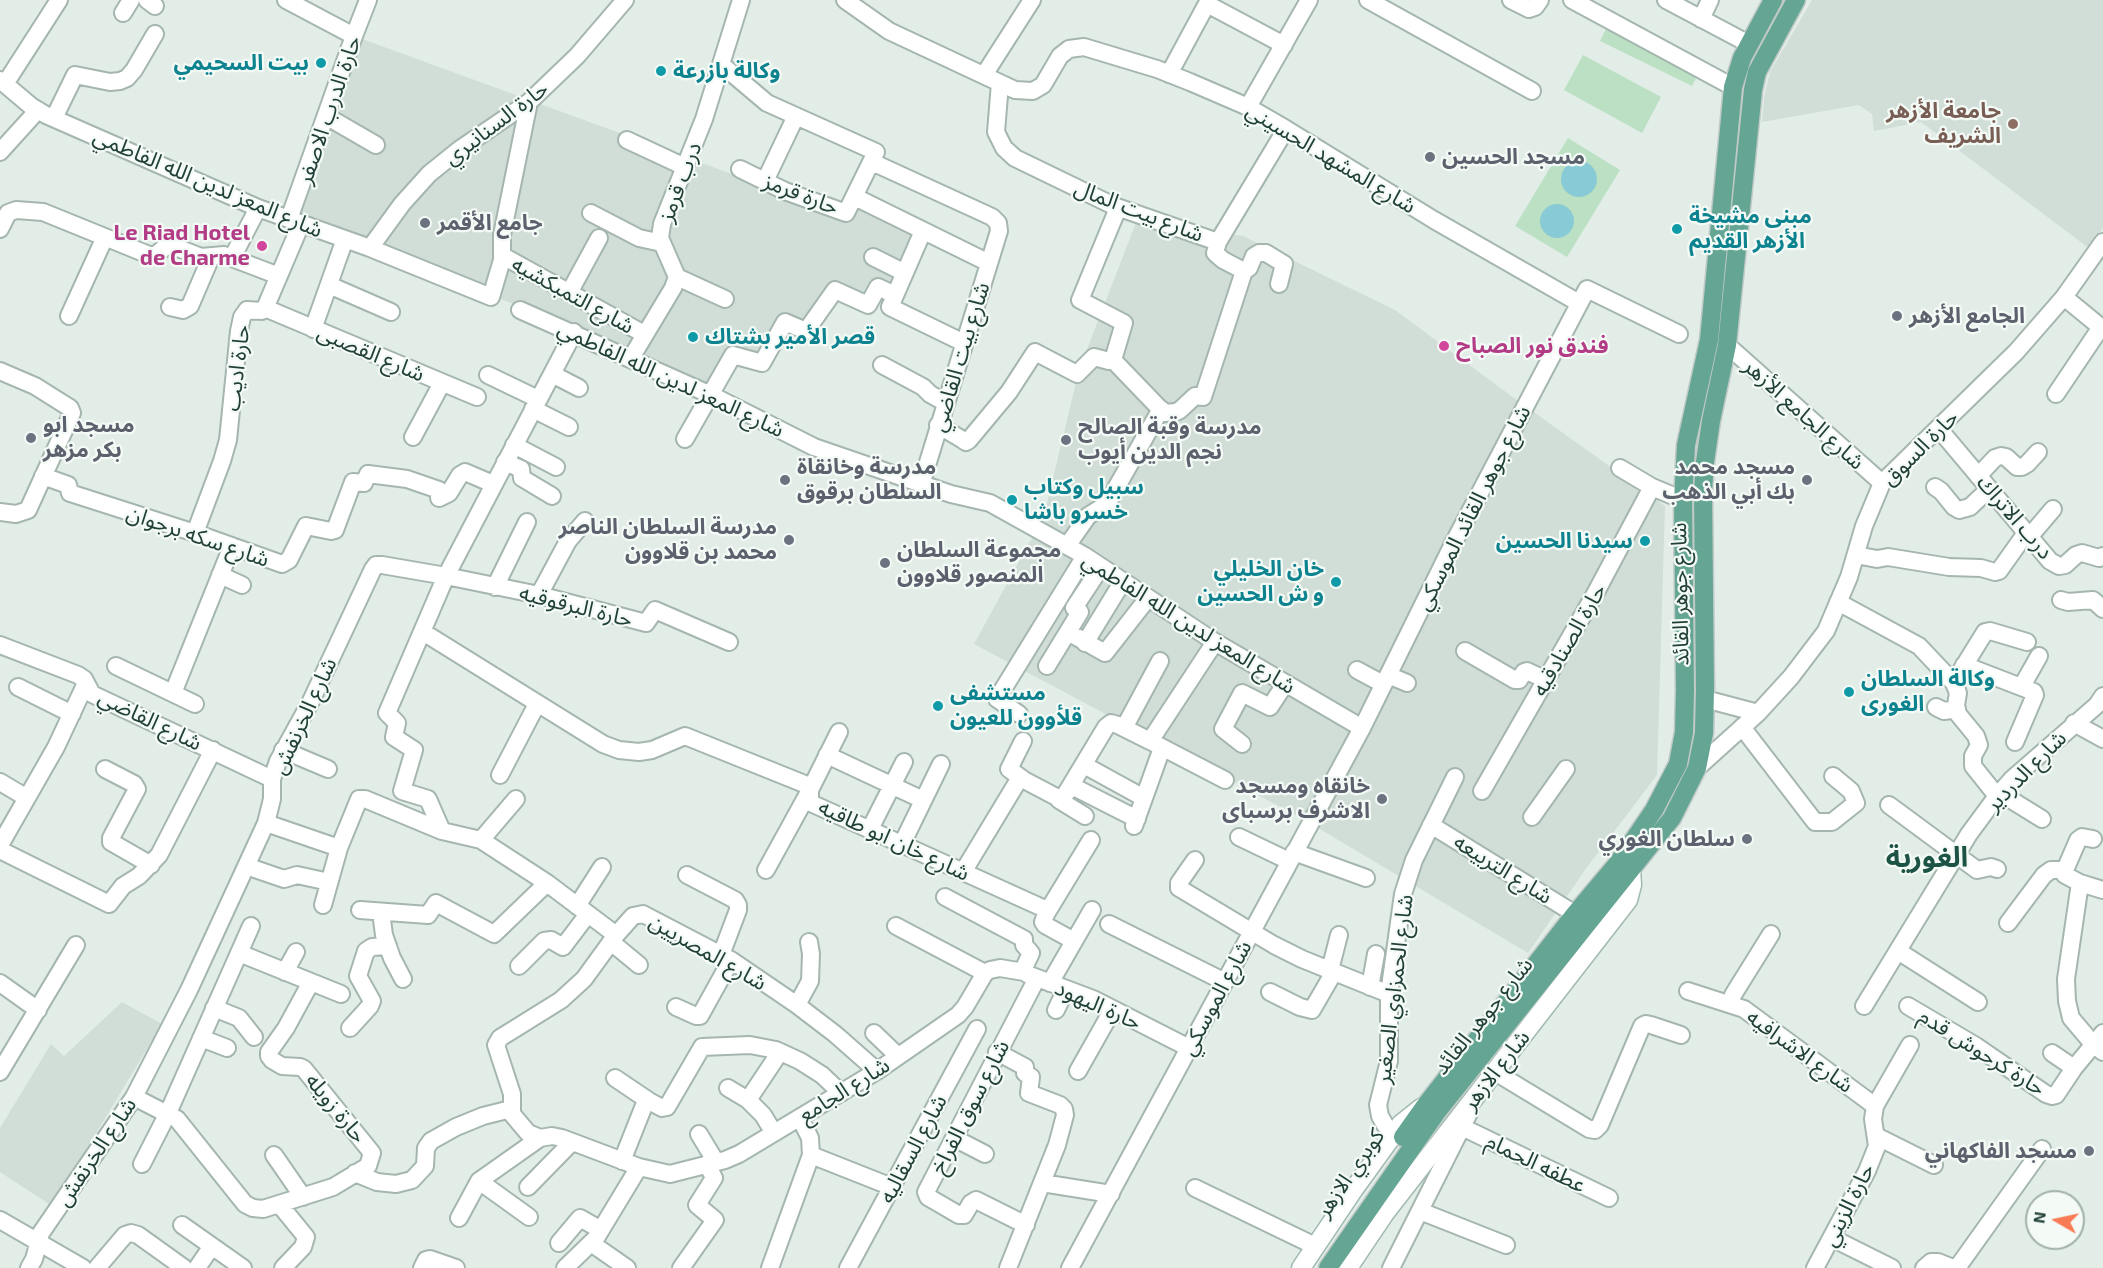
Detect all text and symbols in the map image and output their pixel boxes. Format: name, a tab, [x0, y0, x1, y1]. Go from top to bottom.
street label: حارة الدرب الاصفر	[291, 32, 367, 188]
place label: بيت السحيمي	[173, 50, 309, 76]
marker: بيت السحيمي	[314, 56, 328, 70]
place label: وكالة بازرعة	[673, 58, 780, 84]
marker: وكالة بازرعة	[654, 64, 668, 78]
street label: حارة السنانيري	[439, 75, 553, 171]
street label: شارع المشهد الحسيني	[1241, 97, 1421, 219]
place label: جامعة الأزهر الشريف	[1886, 98, 2001, 150]
marker: جامعة الأزهر الشريف	[2006, 117, 2020, 131]
street label: شارع المعز لدين الله الفاطمي	[89, 123, 327, 243]
street label: درب قرمز	[653, 138, 707, 226]
place label: مسجد الحسين	[1442, 144, 1585, 170]
marker: مسجد الحسين	[1423, 150, 1437, 164]
street label: حارة قرمز	[760, 168, 842, 220]
street label: شارع بيت المال	[1071, 174, 1207, 248]
place label: مبنى مشيخة الأزهر القديم	[1689, 203, 1812, 254]
place label: جامع الأقمر	[437, 210, 543, 236]
marker: جامع الأقمر	[418, 216, 432, 230]
place label: Le Riad Hotel de Charme	[114, 220, 250, 272]
marker: مبنى مشيخة الأزهر القديم	[1670, 222, 1684, 236]
marker: Le Riad Hotel de Charme	[255, 239, 269, 253]
street label: شارع التمبكشيه	[507, 250, 639, 340]
street label: شارع بيت القاضي	[925, 279, 995, 435]
place label: الجامع الأزهر	[1909, 303, 2025, 329]
marker: الجامع الأزهر	[1890, 309, 1904, 323]
street label: شارع المعز لدين الله الفاطمي	[554, 315, 788, 443]
street label: شارع القصبى	[313, 319, 429, 387]
street label: حارة اديب	[219, 323, 255, 413]
place label: قصر الأمير بشتاك	[705, 324, 875, 350]
marker: قصر الأمير بشتاك	[686, 330, 700, 344]
place label: فندق نور الصباح	[1456, 333, 1609, 359]
marker: فندق نور الصباح	[1437, 339, 1451, 353]
street label: شارع الجامع الأزهر	[1738, 353, 1870, 475]
street label: شارع جوهر القائد الموسكي	[1410, 401, 1536, 615]
street label: حارة السوق	[1876, 404, 1964, 492]
place label: مسجد ابو بكر مزهر	[43, 412, 134, 464]
place label: مدرسة وقبة الصالح نجم الدين أيوب	[1078, 414, 1262, 466]
marker: مسجد ابو بكر مزهر	[24, 431, 38, 445]
marker: مدرسة وقبة الصالح نجم الدين أيوب	[1059, 433, 1073, 447]
place label: مدرسة وخانقاة السلطان برقوق	[797, 454, 941, 506]
place label: مسجد محمد بك أبي الذهب	[1662, 454, 1795, 506]
street label: درب الاتراك	[1971, 470, 2059, 564]
marker: مدرسة وخانقاة السلطان برقوق	[778, 473, 792, 487]
marker: مسجد محمد بك أبي الذهب	[1800, 473, 1814, 487]
place label: سبيل وكتاب خسرو باشا	[1024, 474, 1144, 526]
marker: سبيل وكتاب خسرو باشا	[1005, 493, 1019, 507]
street label: شارع سكه برجوان	[123, 499, 273, 573]
place label: مدرسة السلطان الناصر محمد بن قلاوون	[559, 514, 777, 566]
street label: شارع جوهر القائد	[1666, 522, 1694, 666]
place label: سيدنا الحسين	[1496, 528, 1633, 554]
marker: مدرسة السلطان الناصر محمد بن قلاوون	[782, 533, 796, 547]
marker: سيدنا الحسين	[1638, 534, 1652, 548]
place label: مجموعة السلطان المنصور قلاوون	[897, 537, 1061, 588]
street label: شارع المعز لدين الله الفاطمي	[1077, 546, 1301, 700]
marker: مجموعة السلطان المنصور قلاوون	[878, 556, 892, 570]
place label: خان الخليلي و ش الحسين	[1197, 556, 1324, 608]
marker: خان الخليلي و ش الحسين	[1329, 575, 1343, 589]
street label: حارة البرقوقيه	[517, 579, 635, 633]
street label: حارة الصنادقيه	[1526, 579, 1612, 701]
street label: شارع الخرنفش	[266, 654, 342, 778]
place label: وكالة السلطان الغورى	[1861, 666, 1995, 718]
place label: مستشفى قلأوون للعيون	[950, 680, 1082, 732]
street label: شارع القاضي	[94, 684, 206, 756]
marker: وكالة السلطان الغورى	[1842, 685, 1856, 699]
marker: مستشفى قلأوون للعيون	[931, 699, 945, 713]
street label: شارع الدردير	[1980, 725, 2072, 817]
place label: خانقاه ومسجد الاشرف برسباى	[1222, 773, 1370, 824]
marker: خانقاه ومسجد الاشرف برسباى	[1375, 792, 1389, 806]
street label: شارع خان ابو طاقيه	[814, 793, 974, 887]
place label: سلطان الغوري	[1598, 826, 1735, 852]
street label: شارع التربيعه	[1449, 828, 1557, 910]
marker: سلطان الغوري	[1740, 832, 1754, 846]
district label: الغورية	[1886, 841, 1968, 875]
street label: شارع الحمزاوي الصغير	[1369, 893, 1419, 1085]
street label: شارع المصريين	[645, 908, 771, 996]
street label: شارع الموسكي	[1175, 936, 1257, 1060]
street label: شارع جوهر القائد	[1428, 952, 1538, 1080]
street label: حارة اليهود	[1051, 974, 1145, 1036]
street label: حارة كرحوش قدم	[1914, 1003, 2050, 1101]
street label: شارع الاشرافيه	[1742, 1004, 1858, 1098]
street label: شارع الازهر	[1457, 1025, 1535, 1115]
street label: شارع سوق الفراخ	[925, 1036, 1015, 1178]
street label: شارع الجامع	[794, 1052, 894, 1128]
street label: حارة زويله	[300, 1068, 372, 1148]
street label: شارع السقاليه	[873, 1090, 953, 1208]
street label: شارع الخرنفش	[50, 1093, 142, 1211]
street label: كوبري الازهر	[1310, 1124, 1390, 1222]
street label: عطفه الحمام	[1482, 1127, 1590, 1199]
place label: مسجد الفاكهاني	[1925, 1138, 2077, 1164]
marker: مسجد الفاكهاني	[2082, 1144, 2096, 1158]
street label: حارة الزيني	[1816, 1159, 1880, 1251]
north arrow	[2025, 1190, 2085, 1250]
text: N	[2028, 1210, 2049, 1225]

